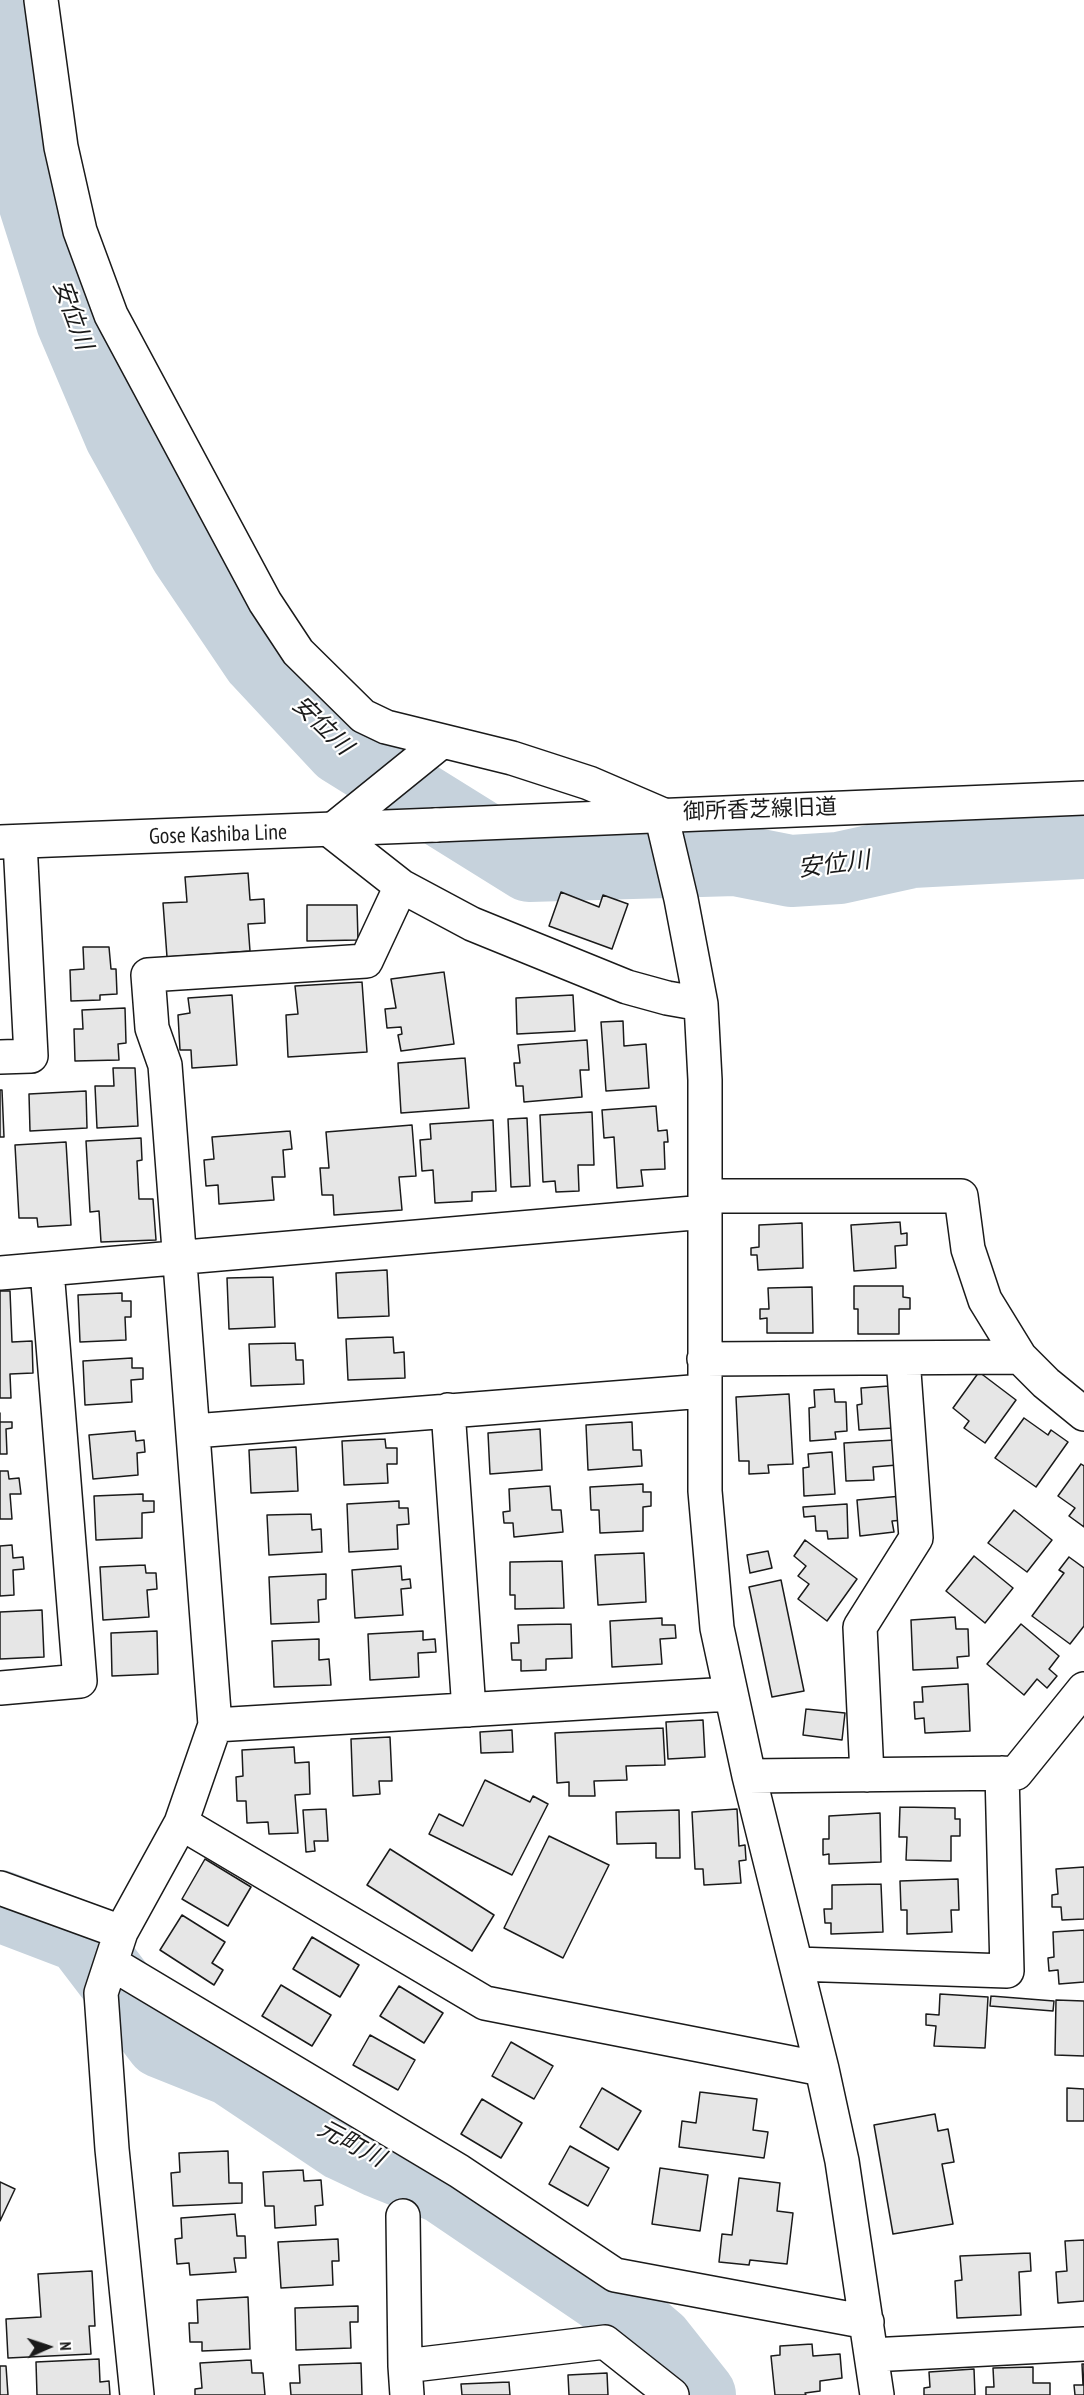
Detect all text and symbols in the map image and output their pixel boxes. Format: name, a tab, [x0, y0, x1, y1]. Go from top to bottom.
water label: 安位川	[46, 276, 98, 354]
water label: 安位川	[286, 691, 358, 761]
street label: 御所香芝線旧道	[683, 794, 837, 826]
street label: Gose Kashiba Line	[148, 819, 288, 851]
water label: 安位川	[797, 846, 871, 884]
water label: 元町川	[312, 2114, 390, 2174]
north arrow	[18, 2317, 78, 2377]
text: N	[56, 2341, 76, 2351]

